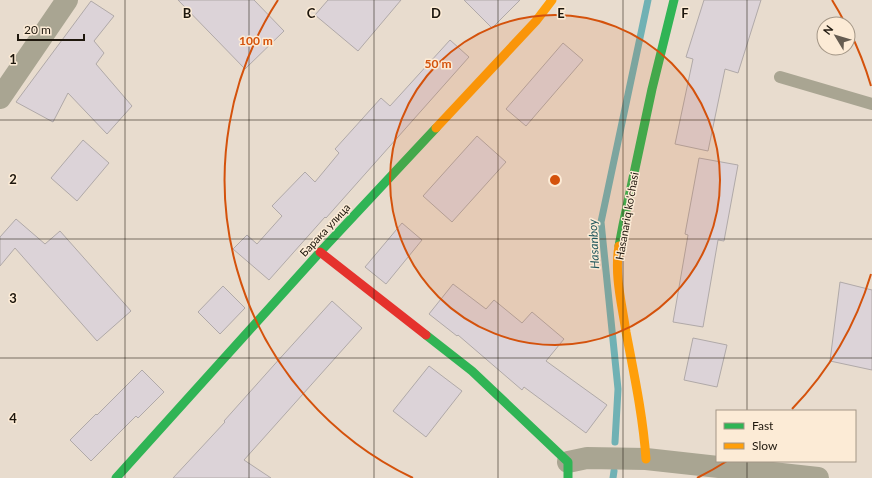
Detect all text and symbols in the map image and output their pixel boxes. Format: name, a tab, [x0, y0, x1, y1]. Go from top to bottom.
text: B	[183, 5, 192, 21]
text: C	[307, 5, 316, 21]
text: D	[431, 5, 441, 21]
text: E	[557, 5, 565, 21]
text: F	[681, 5, 689, 21]
scale bar	[18, 16, 84, 42]
north arrow	[816, 16, 856, 56]
text: 20 m	[24, 22, 51, 37]
text: N	[820, 22, 835, 37]
text: 100 m	[239, 33, 273, 48]
text: 1	[9, 51, 17, 67]
text: 50 m	[425, 56, 451, 71]
text: 2	[9, 171, 17, 187]
street label: Hasanariq ko'chasi	[612, 171, 641, 261]
centre of rings	[548, 173, 562, 187]
street label: Барака улица	[297, 200, 353, 259]
water label: Hasanboy	[585, 218, 602, 269]
text: 3	[9, 290, 17, 306]
text: 4	[9, 410, 17, 426]
legend	[716, 410, 856, 462]
text: Fast	[752, 418, 774, 433]
text: Slow	[752, 438, 778, 453]

